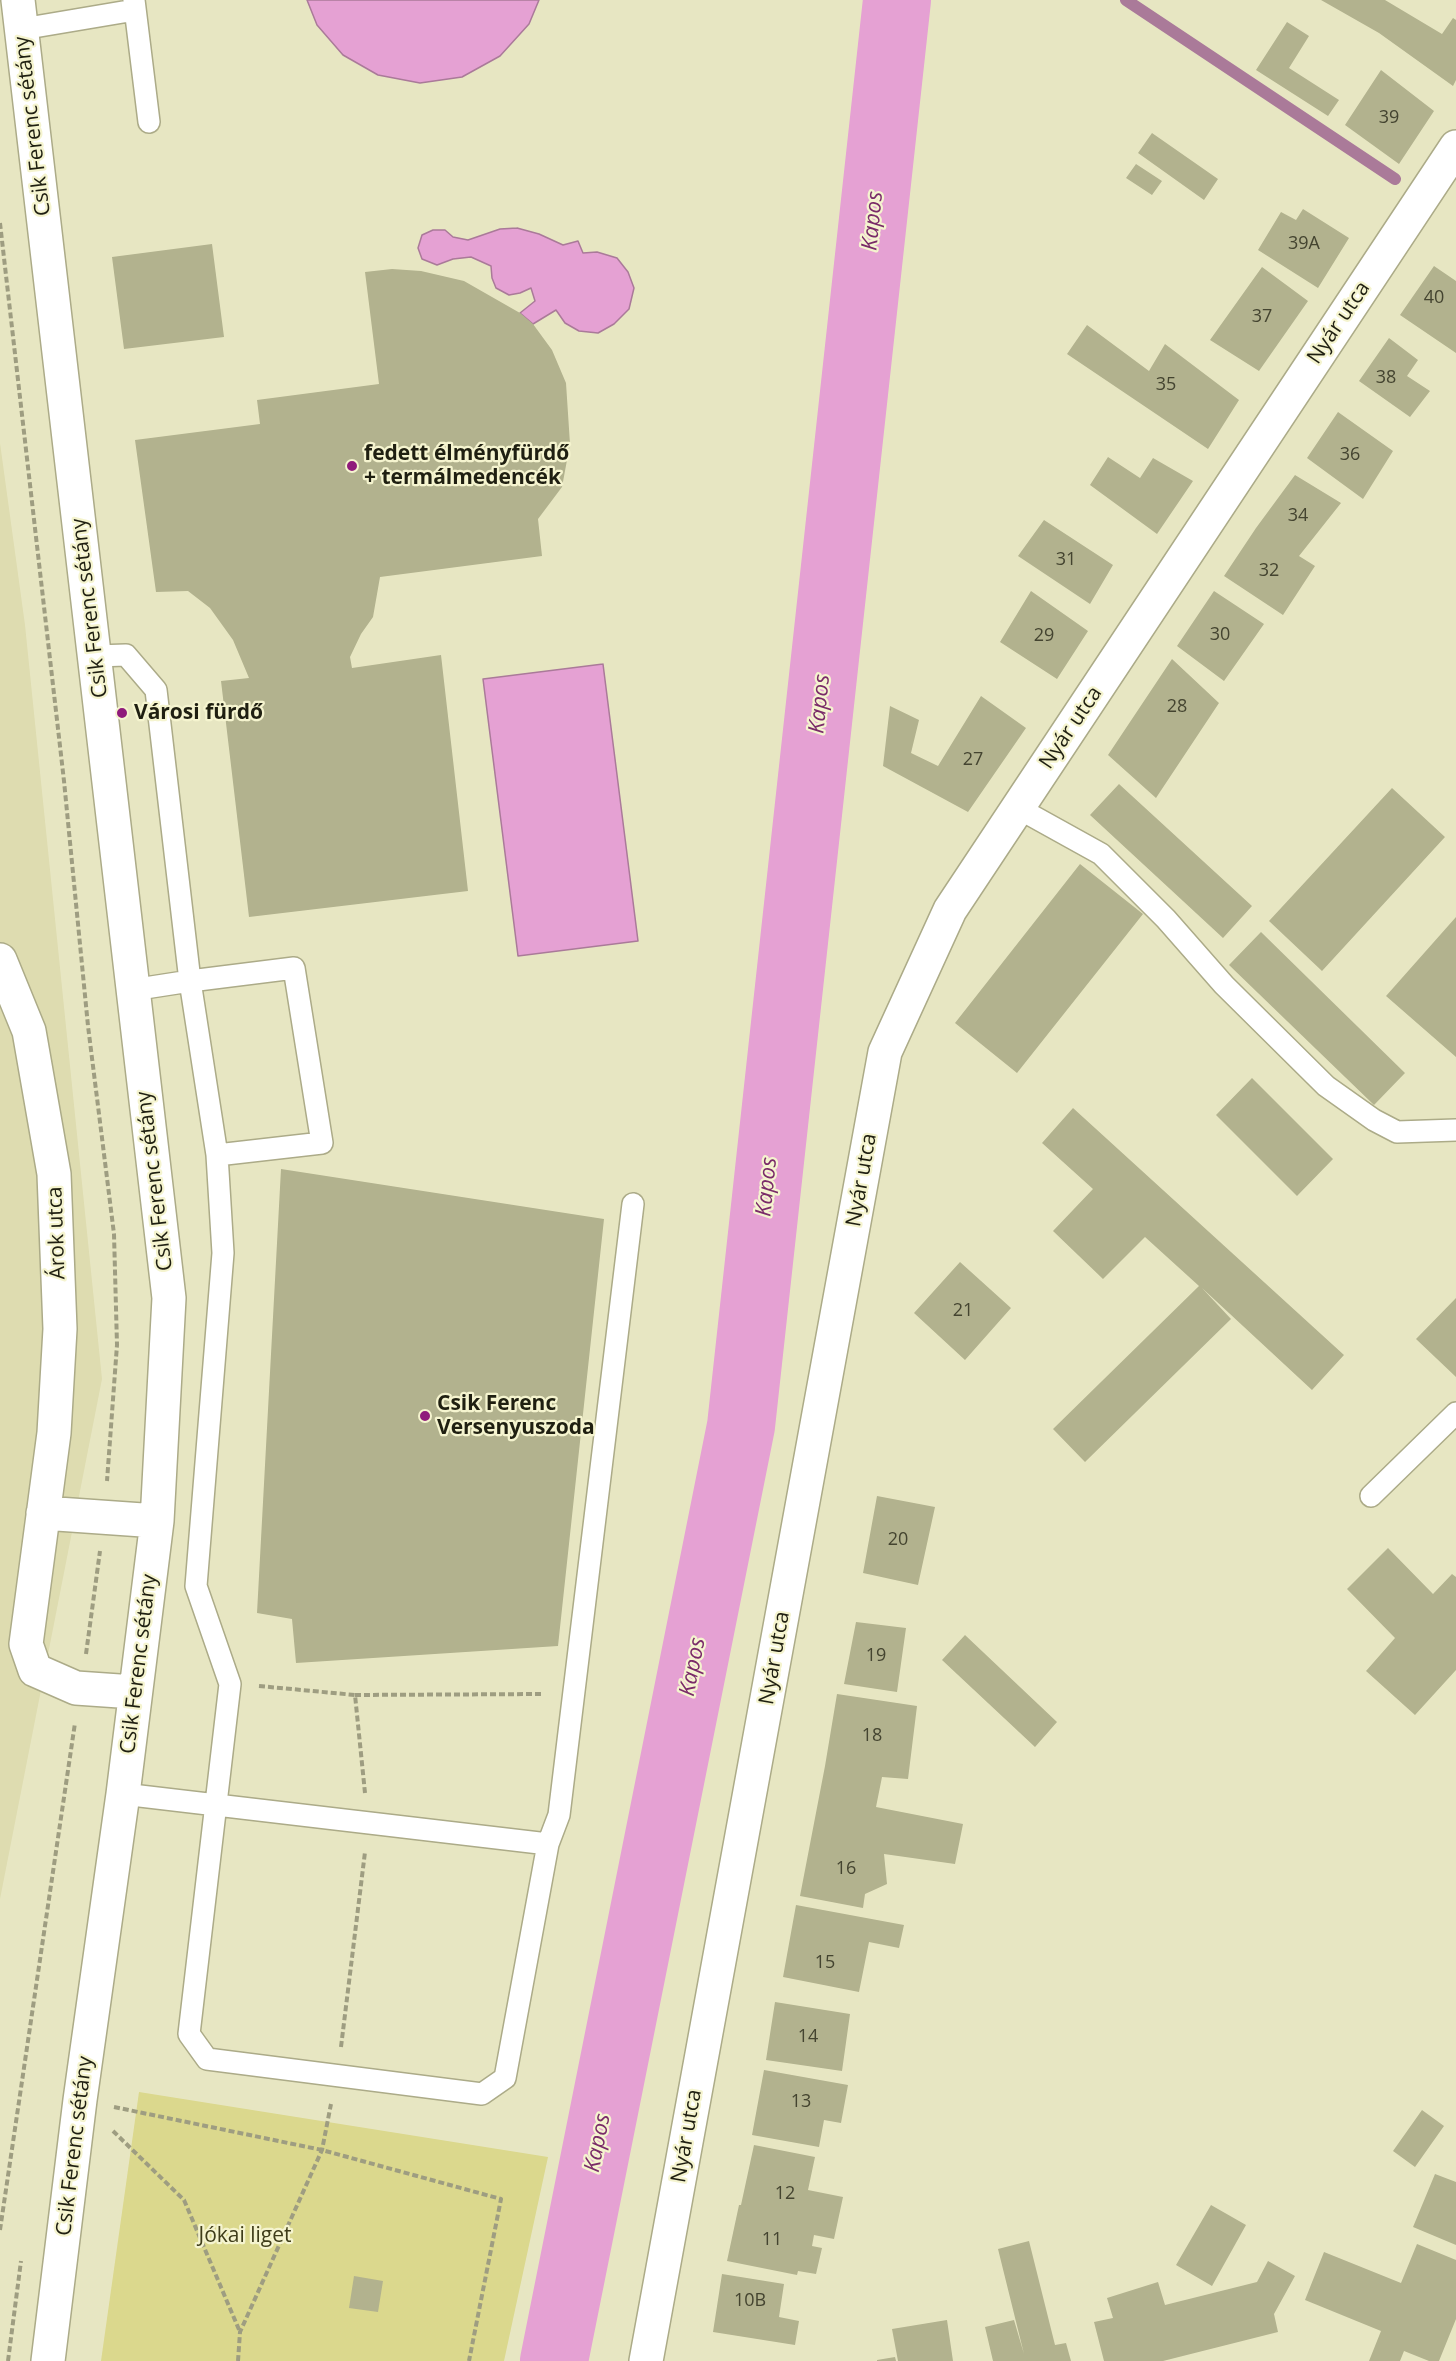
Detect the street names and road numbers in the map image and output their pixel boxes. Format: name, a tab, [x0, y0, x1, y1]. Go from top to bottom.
street label: Csik Ferenc sétány	[9, 35, 57, 217]
street label: Nyár utca	[1302, 277, 1376, 369]
street label: Csik Ferenc sétány	[66, 517, 114, 699]
street label: Nyár utca	[1034, 682, 1108, 774]
street label: Csik Ferenc sétány	[131, 1090, 179, 1272]
street label: Nyár utca	[841, 1131, 883, 1229]
street label: Árok utca	[43, 1186, 71, 1280]
street label: Csik Ferenc sétány	[115, 1573, 163, 1755]
street label: Nyár utca	[754, 1609, 796, 1707]
street label: Csik Ferenc sétány	[51, 2055, 99, 2237]
street label: Nyár utca	[666, 2087, 708, 2185]

